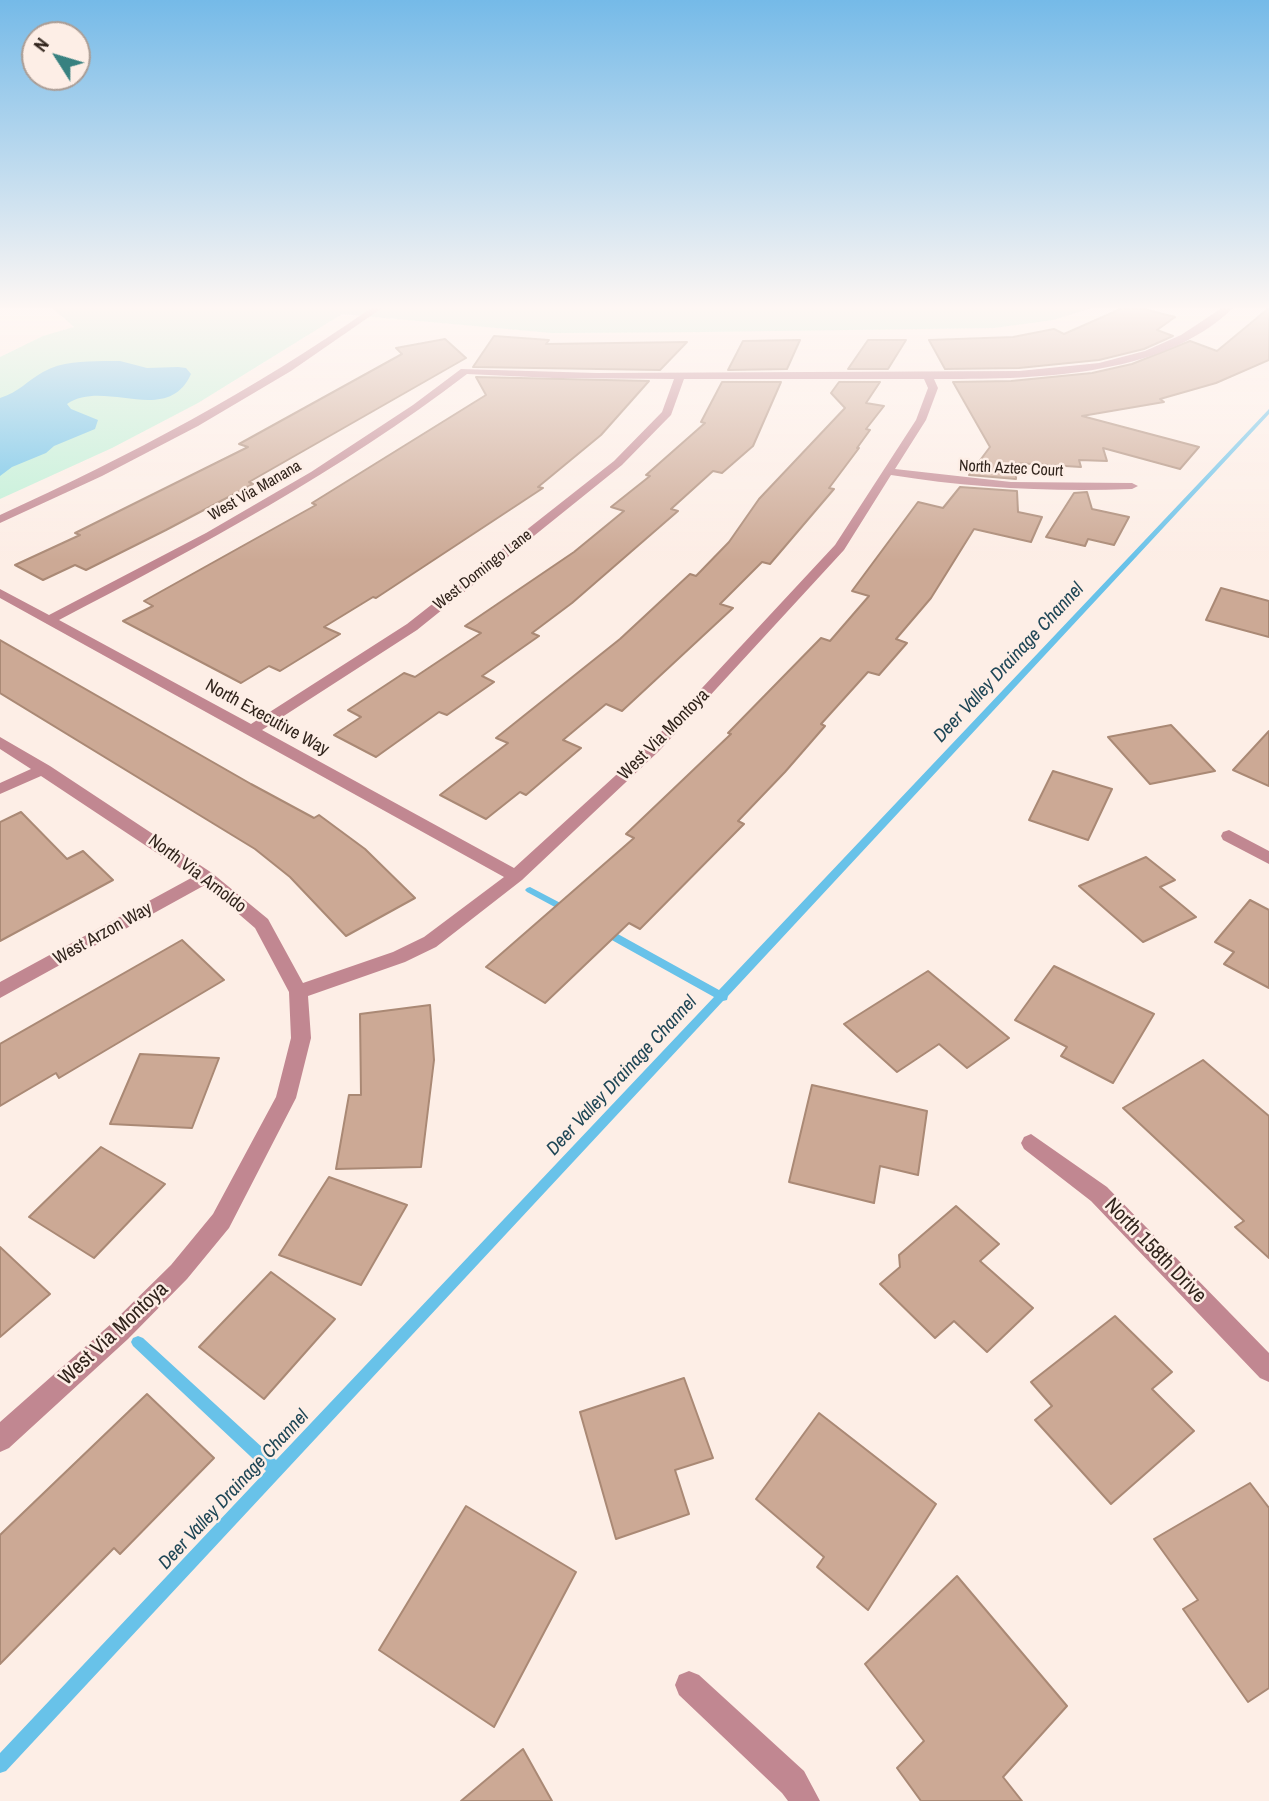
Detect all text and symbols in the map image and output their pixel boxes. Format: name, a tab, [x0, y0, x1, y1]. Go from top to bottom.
north arrow	[21, 21, 91, 91]
text: N	[27, 32, 55, 57]
street label: West Via Manana	[205, 457, 305, 525]
street label: North Aztec Court	[958, 457, 1064, 481]
street label: West Domingo Lane	[430, 526, 536, 614]
water label: Deer Valley Drainage Channel	[929, 578, 1089, 748]
street label: North Executive Way	[201, 675, 333, 761]
street label: West Via Montoya	[614, 685, 714, 785]
street label: North Via Arnoldo	[144, 830, 250, 918]
street label: West Arzon Way	[50, 898, 156, 970]
water label: Deer Valley Drainage Channel	[542, 991, 702, 1161]
street label: North 158th Drive	[1099, 1193, 1211, 1309]
street label: West Via Montoya	[54, 1277, 174, 1391]
water label: Deer Valley Drainage Channel	[154, 1405, 314, 1575]

